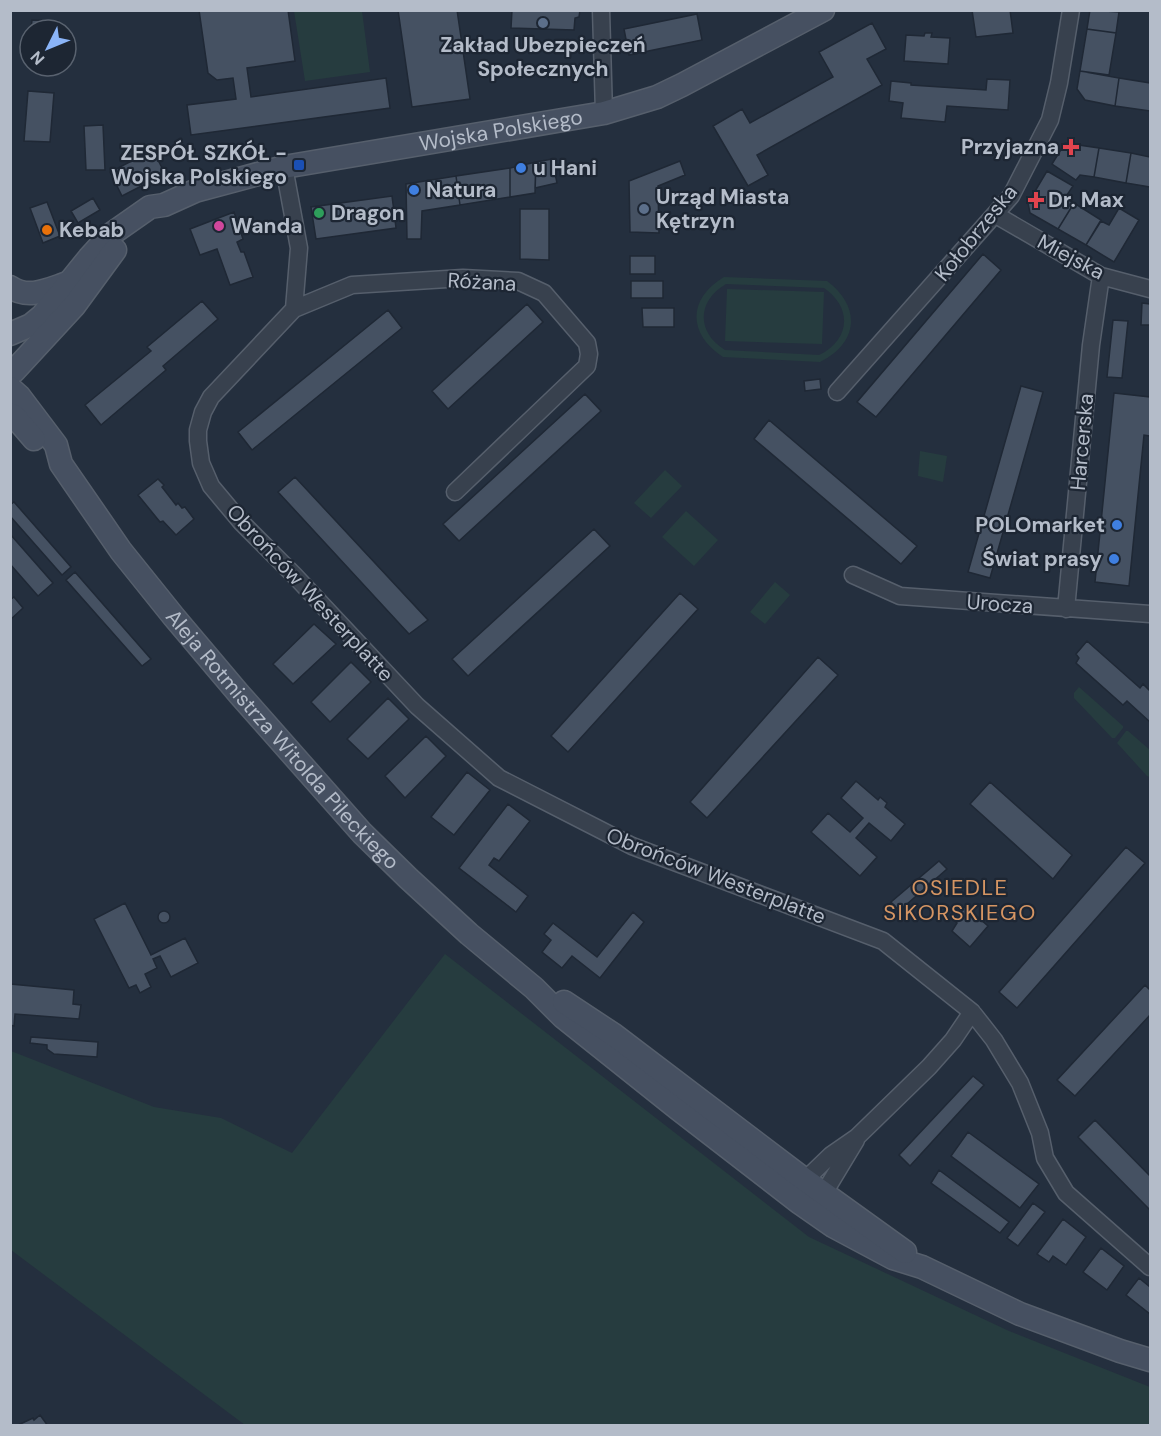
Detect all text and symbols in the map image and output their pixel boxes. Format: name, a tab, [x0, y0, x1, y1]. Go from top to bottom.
marker: Zakład Ubezpieczeń Społecznych	[536, 16, 550, 30]
north arrow	[18, 18, 78, 78]
place label: Zakład Ubezpieczeń Społecznych	[440, 31, 646, 83]
text: N	[26, 46, 49, 69]
street label: Wojska Polskiego	[417, 103, 585, 158]
place label: Przyjazna	[961, 133, 1059, 161]
place label: ZESPÓŁ SZKÓŁ - Wojska Polskiego	[111, 139, 287, 191]
marker: Przyjazna	[1064, 140, 1078, 154]
place label: u Hani	[533, 154, 597, 182]
marker: ZESPÓŁ SZKÓŁ - Wojska Polskiego	[292, 158, 306, 172]
marker: u Hani	[514, 161, 528, 175]
place label: Natura	[426, 176, 496, 204]
street label: Kołobrzeska	[928, 179, 1024, 287]
marker: Natura	[407, 183, 421, 197]
place label: Urząd Miasta Kętrzyn	[656, 183, 789, 235]
place label: Dr. Max	[1048, 186, 1124, 214]
marker: Dr. Max	[1029, 193, 1043, 207]
place label: Dragon	[331, 199, 405, 227]
marker: Urząd Miasta Kętrzyn	[637, 202, 651, 216]
marker: Dragon	[312, 206, 326, 220]
place label: Wanda	[231, 212, 302, 240]
place label: Kebab	[59, 216, 124, 244]
marker: Wanda	[212, 219, 226, 233]
marker: Kebab	[40, 223, 54, 237]
street label: Miejska	[1033, 228, 1109, 286]
street label: Różana	[447, 266, 517, 298]
street label: Harcerska	[1064, 392, 1100, 492]
street label: Obrońców Westerplatte	[220, 498, 400, 688]
place label: POLOmarket	[975, 511, 1105, 539]
marker: POLOmarket	[1110, 518, 1124, 532]
place label: Świat prasy	[982, 545, 1102, 573]
marker: Świat prasy	[1107, 552, 1121, 566]
street label: Urocza	[966, 588, 1034, 620]
street label: Aleja Rotmistrza Witolda Pileckiego	[159, 603, 405, 876]
street label: Obrońców Westerplatte	[602, 821, 830, 931]
district label: OSIEDLE SIKORSKIEGO	[883, 873, 1037, 927]

